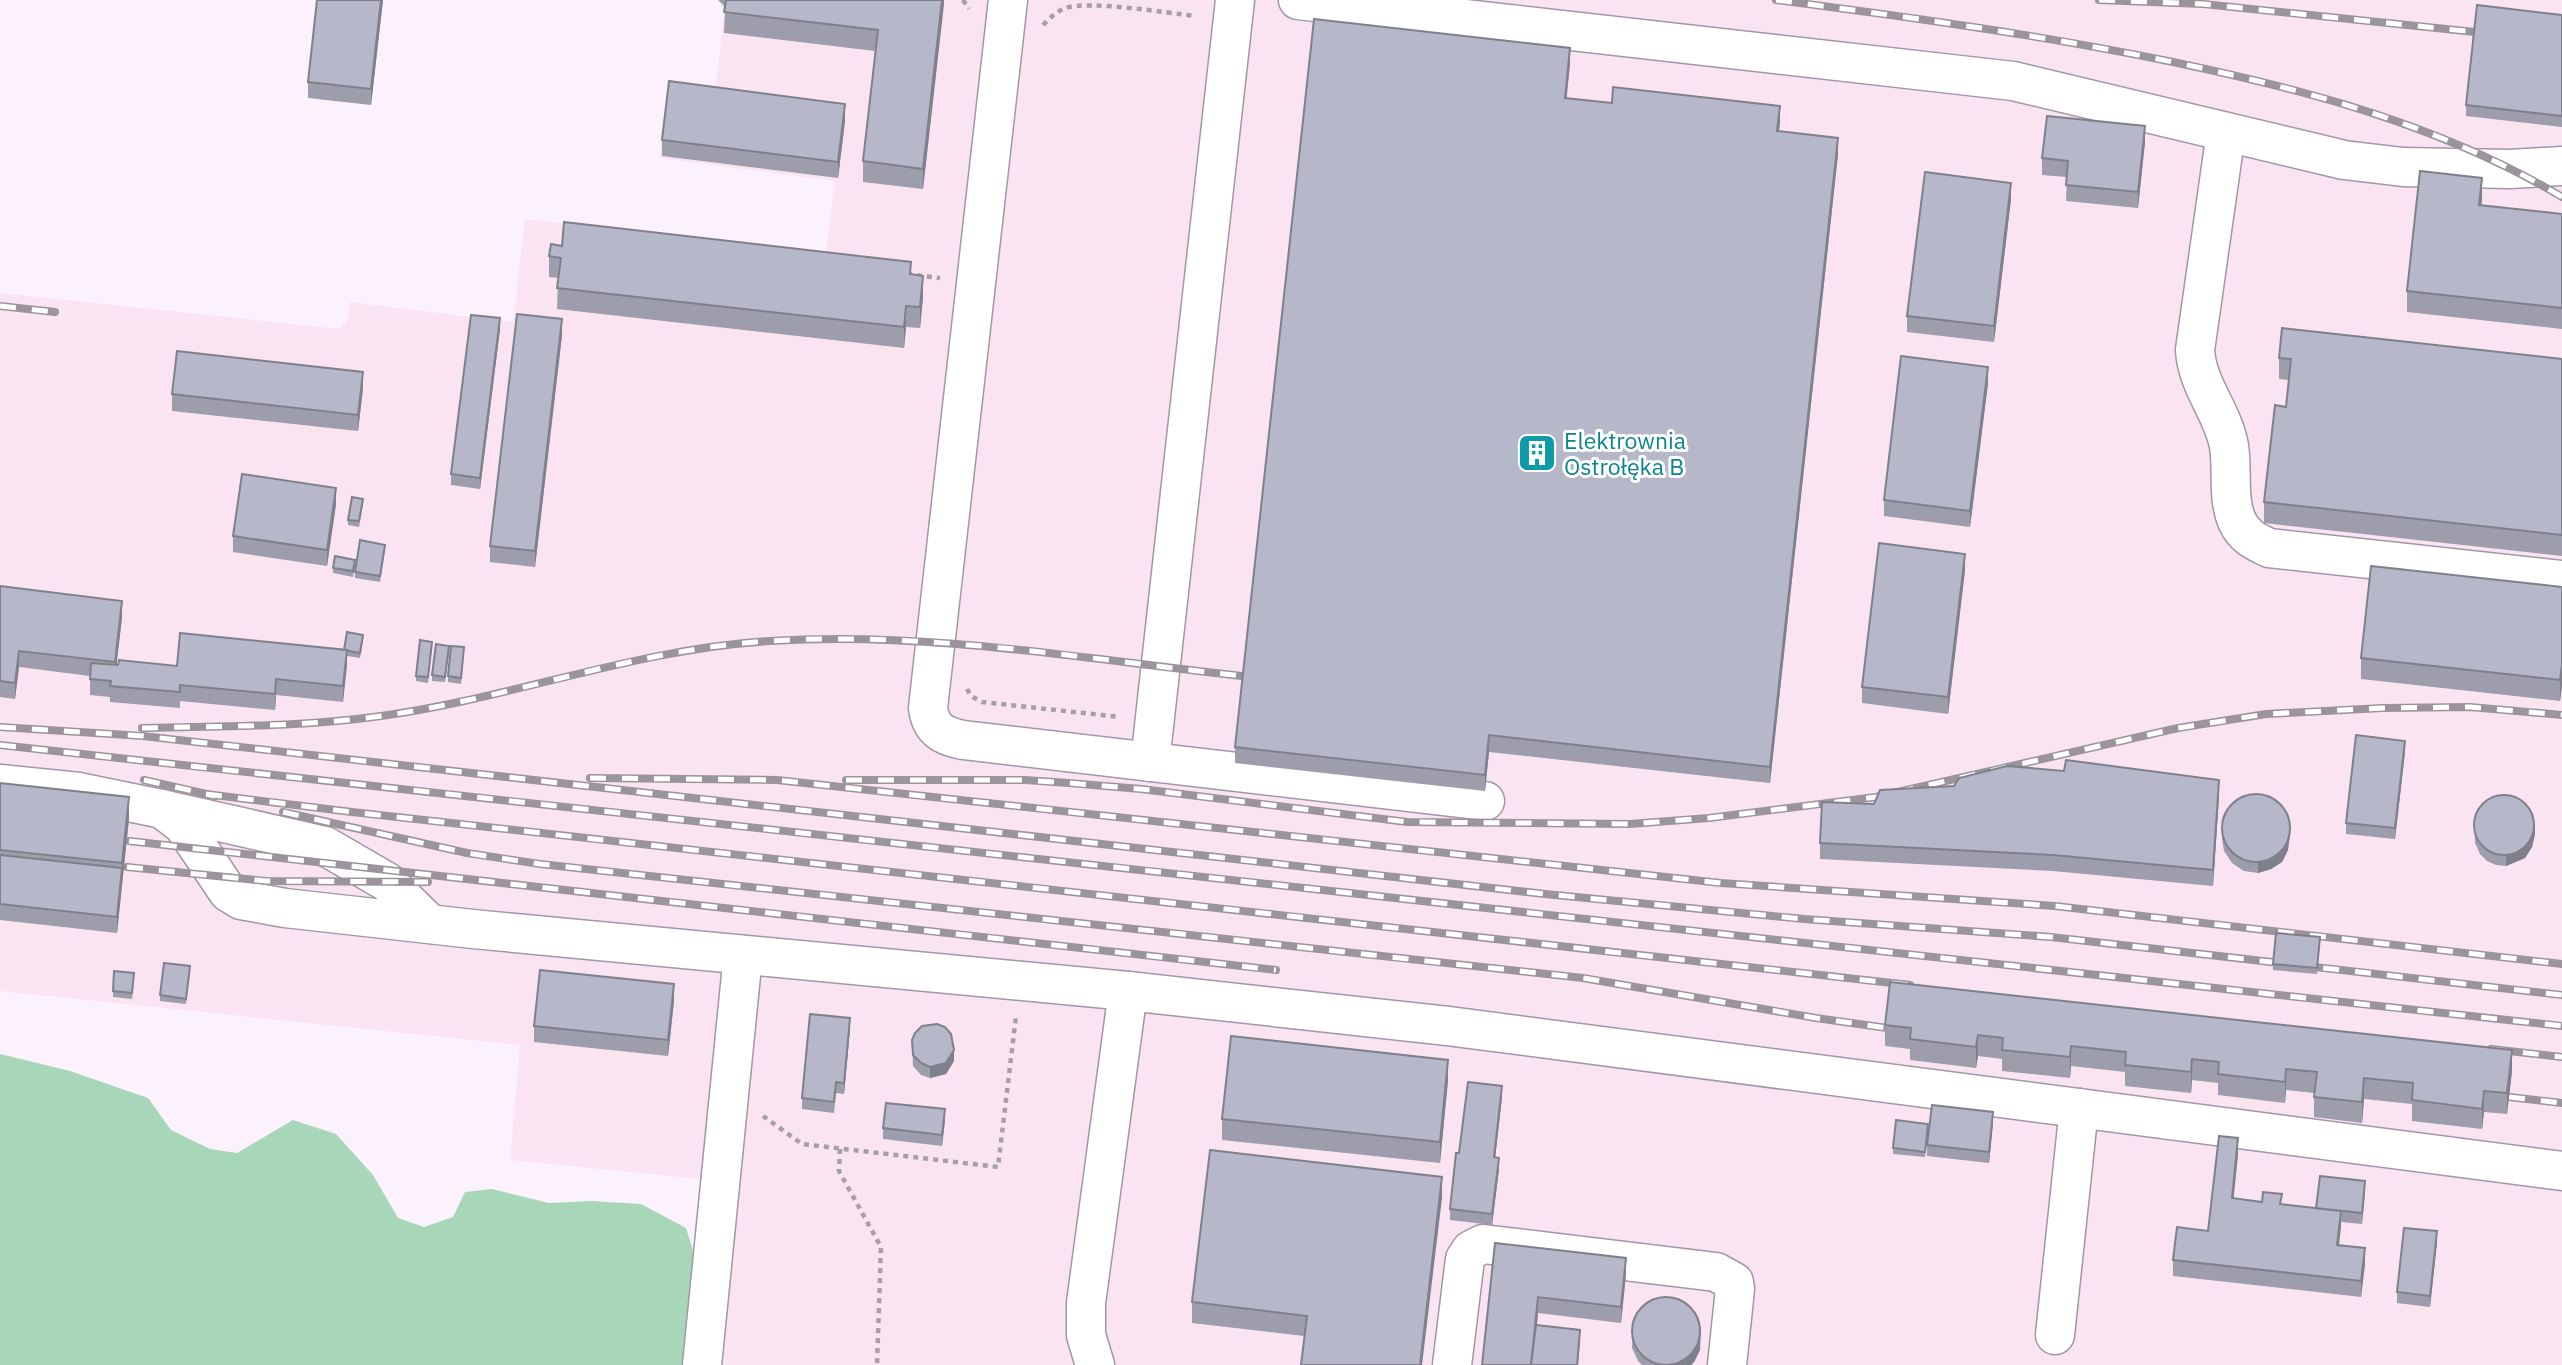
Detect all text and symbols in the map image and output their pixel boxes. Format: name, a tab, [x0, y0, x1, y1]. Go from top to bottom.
place label: Elektrownia Ostrołęka B	[1564, 425, 1686, 481]
building icon: Elektrownia Ostrołęka B	[1516, 432, 1558, 474]

